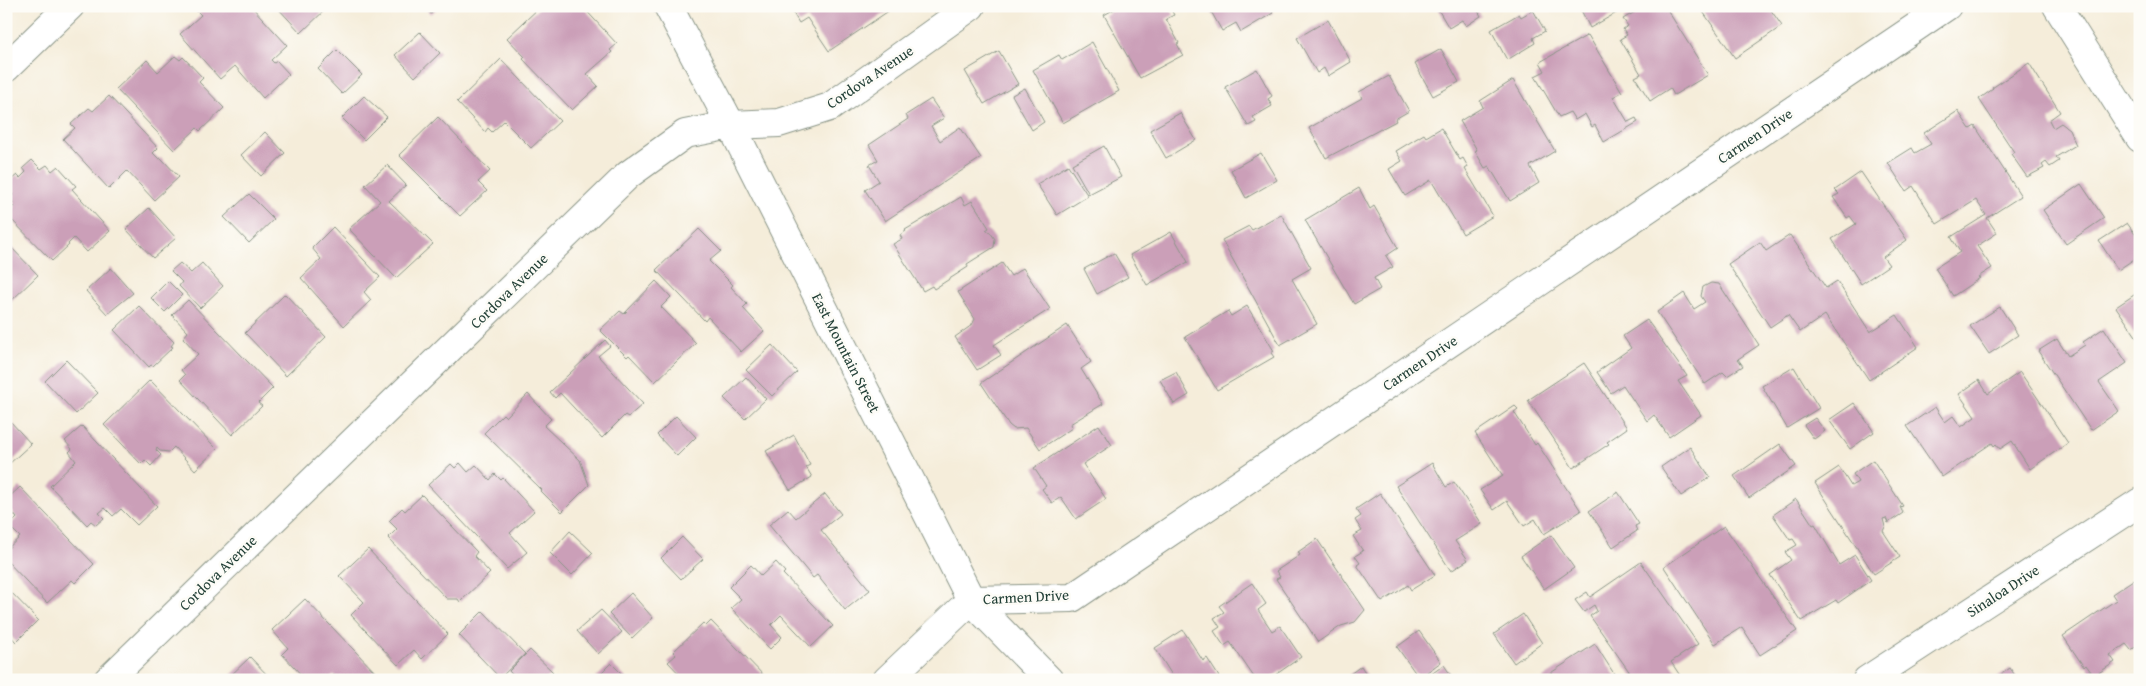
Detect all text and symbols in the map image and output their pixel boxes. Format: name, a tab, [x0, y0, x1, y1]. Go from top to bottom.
street label: Cordova Avenue	[822, 40, 917, 113]
street label: Carmen Drive	[1713, 103, 1796, 168]
street label: Cordova Avenue	[465, 248, 552, 333]
street label: East Mountain Street	[807, 289, 886, 417]
street label: Carmen Drive	[1378, 330, 1461, 395]
street label: Cordova Avenue	[174, 530, 261, 615]
street label: Sinaloa Drive	[1962, 559, 2043, 622]
street label: Carmen Drive	[982, 584, 1070, 609]

